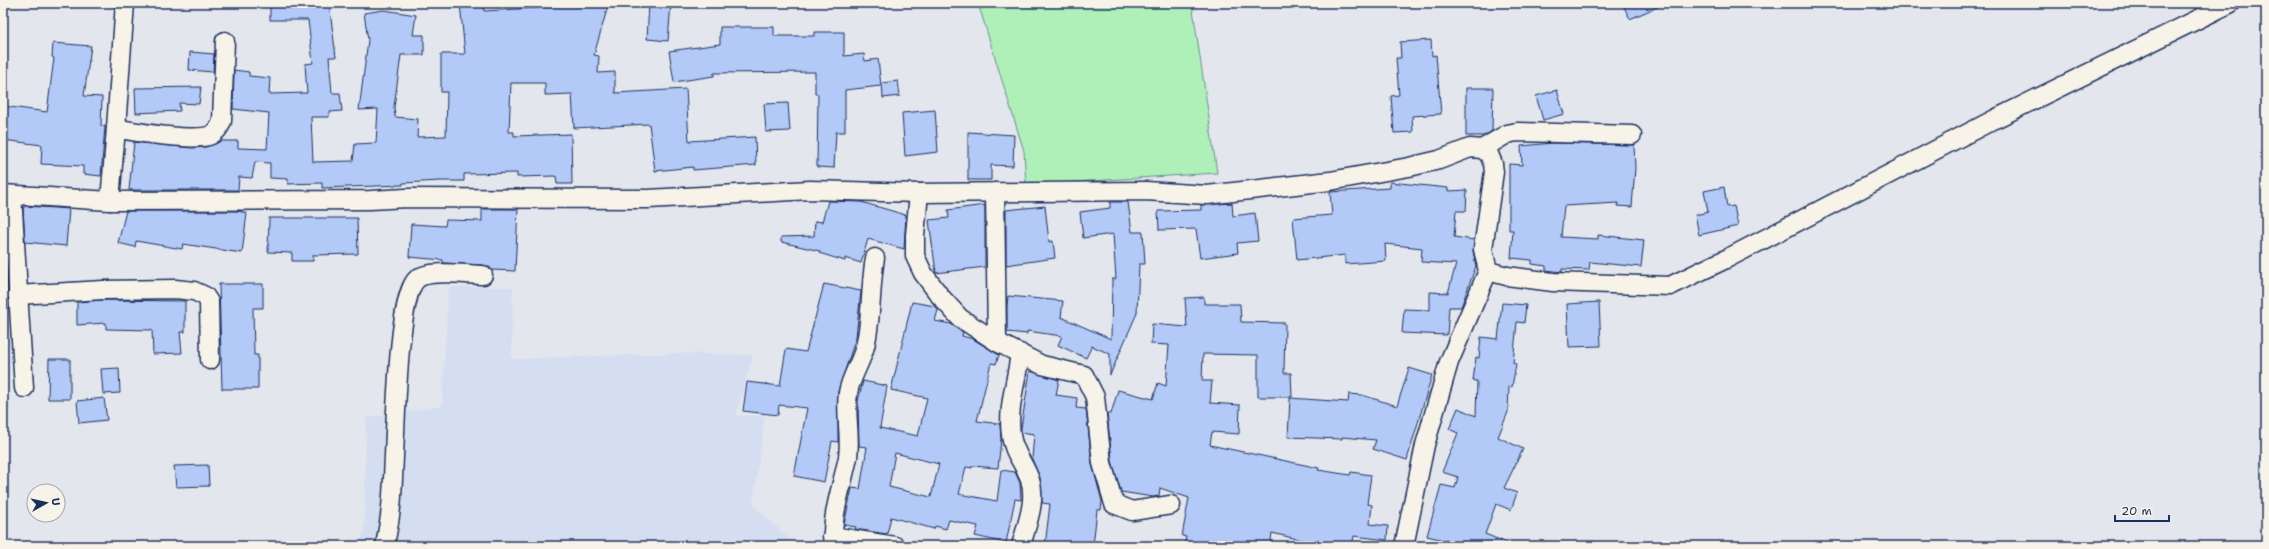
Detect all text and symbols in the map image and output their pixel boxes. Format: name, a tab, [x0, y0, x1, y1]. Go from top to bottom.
north arrow	[26, 483, 66, 523]
text: U	[47, 497, 63, 506]
scale bar	[2115, 497, 2169, 523]
text: 20 m	[2121, 503, 2152, 519]

